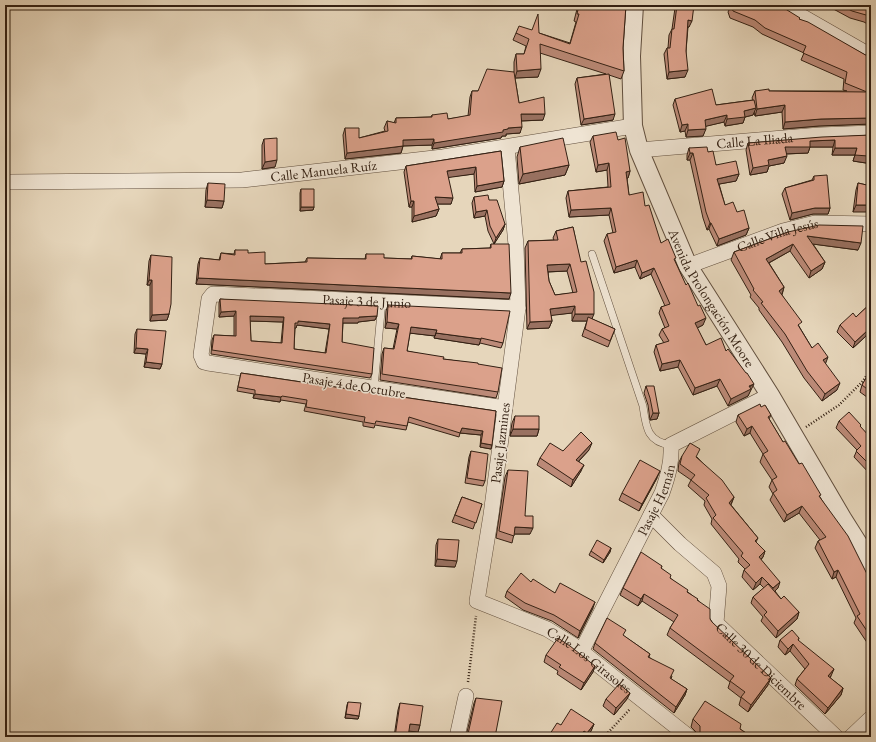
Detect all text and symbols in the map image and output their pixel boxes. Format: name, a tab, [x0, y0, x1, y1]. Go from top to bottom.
street label: Calle La Iliada	[715, 128, 794, 153]
street label: Calle Manuela Ruíz	[269, 156, 378, 186]
street label: Calle Villa Jesús	[734, 214, 819, 256]
street label: Avenida Prolongación Moore	[664, 225, 759, 371]
street label: Pasaje 3 de Junio	[322, 290, 412, 312]
street label: Pasaje 4 de Octubre	[301, 368, 407, 402]
street label: Pasaje Jazmines	[486, 401, 514, 484]
street label: Pasaje Hernán	[633, 462, 679, 538]
street label: Calle 30 de Diciembre	[712, 618, 811, 714]
street label: Calle Los Girasoles	[544, 622, 636, 697]

